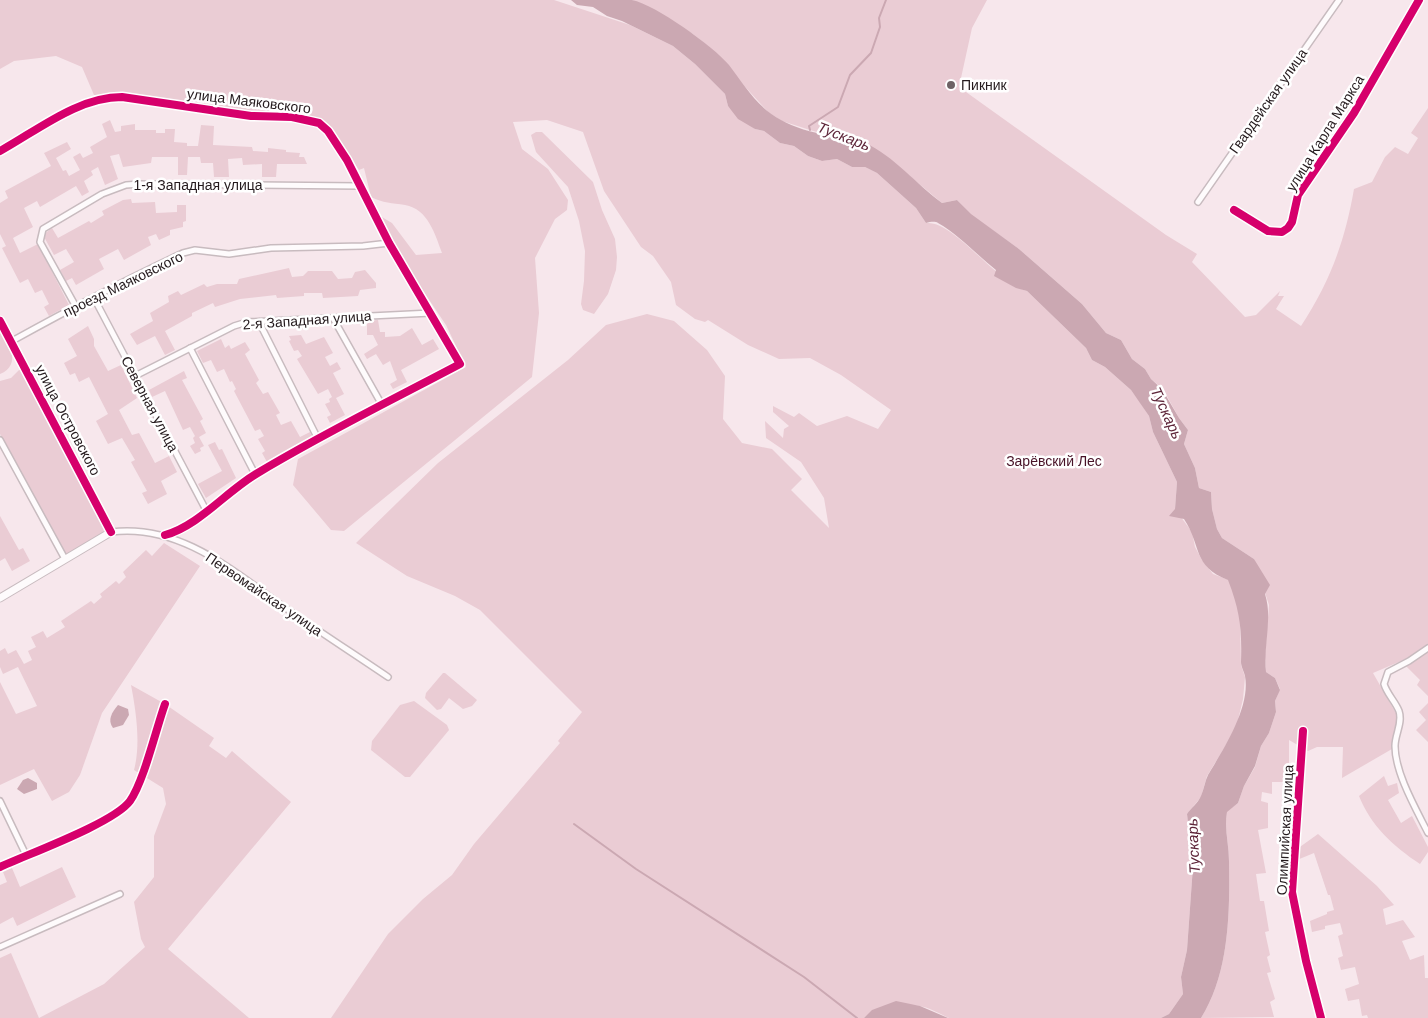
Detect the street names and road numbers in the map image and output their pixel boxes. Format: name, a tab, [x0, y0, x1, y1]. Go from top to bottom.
street label: Гвардейская улица	[1226, 45, 1310, 156]
street label: улица Карла Маркса	[1283, 72, 1367, 194]
street label: улица Маяковского	[186, 85, 312, 117]
street label: 1-я Западная улица	[133, 177, 263, 193]
street label: проезд Маяковского	[61, 248, 186, 320]
street label: 2-я Западная улица	[242, 307, 372, 332]
street label: Северная улица	[118, 353, 182, 455]
street label: улица Островского	[32, 362, 104, 478]
street label: Первомайская улица	[203, 549, 325, 639]
street label: Олимпийская улица	[1274, 764, 1296, 896]

